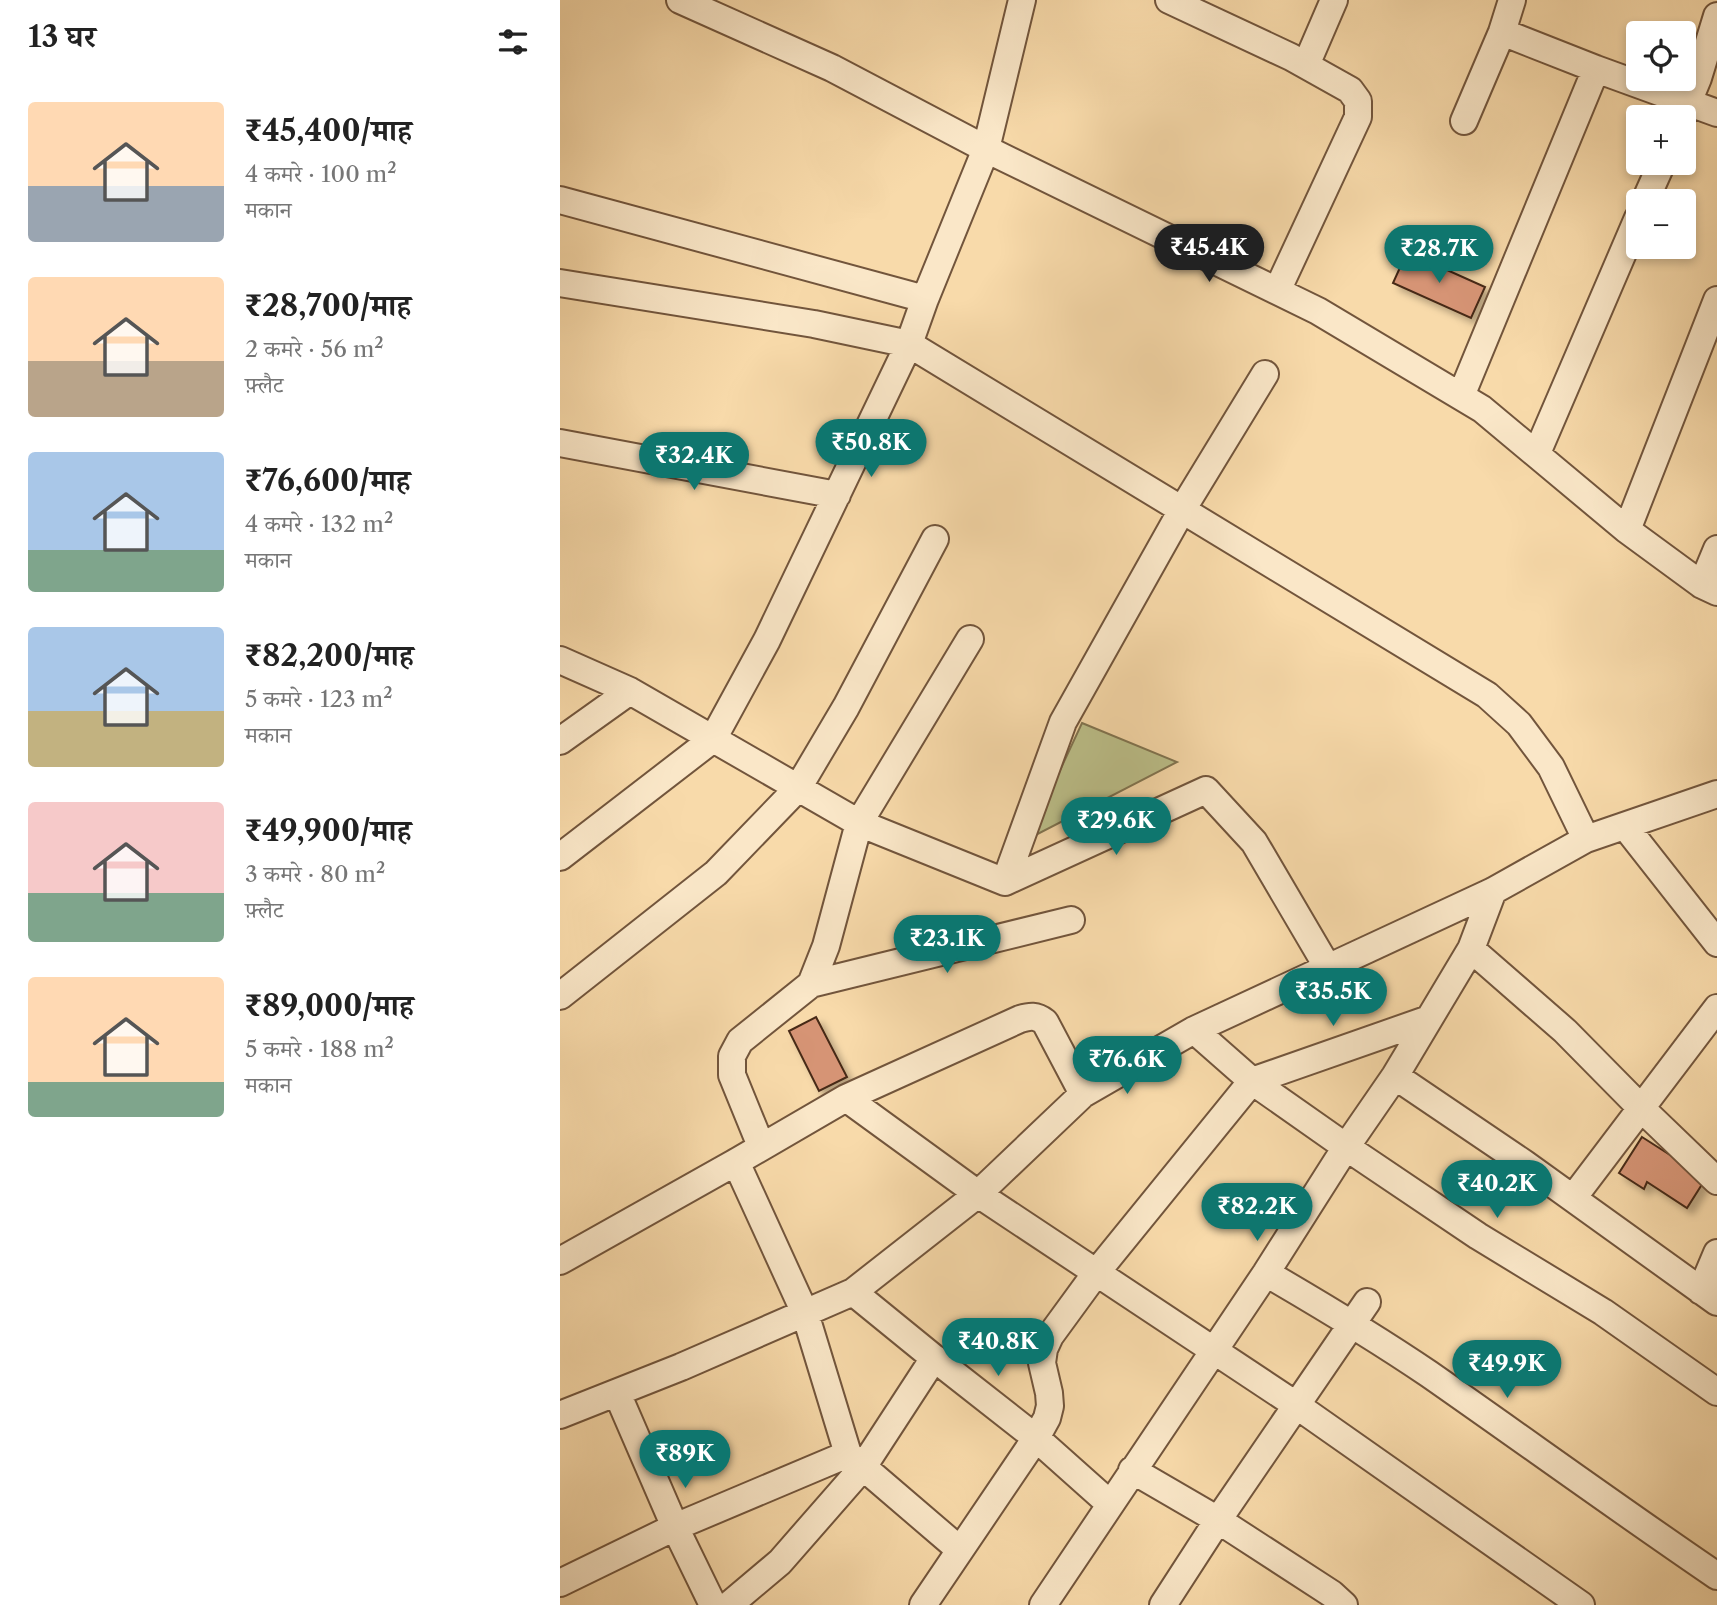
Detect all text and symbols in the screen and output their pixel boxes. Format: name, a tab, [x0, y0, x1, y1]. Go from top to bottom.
text: 13 घर	[28, 18, 96, 55]
map controls	[1626, 21, 1696, 259]
button: locate	[1626, 21, 1696, 91]
icon: filters	[494, 23, 532, 61]
button: +	[1626, 105, 1696, 175]
text: ₹45,400/माह	[245, 112, 412, 149]
icon: home	[84, 130, 168, 214]
text: 4 कमरे · 100 m²	[245, 160, 397, 188]
button: −	[1626, 189, 1696, 259]
text: मकान	[245, 196, 292, 224]
pin: ₹45.4K	[1152, 224, 1266, 284]
pin: ₹28.7K	[1382, 226, 1496, 285]
text: ₹45.4K	[1170, 233, 1248, 261]
text: ₹28.7K	[1400, 234, 1478, 262]
text: ₹28,700/माह	[245, 287, 411, 324]
icon: home	[84, 305, 168, 389]
text: 2 कमरे · 56 m²	[245, 335, 384, 363]
text: फ़्लैट	[245, 371, 283, 399]
pin: ₹50.8K	[814, 420, 928, 479]
text: ₹50.8K	[832, 428, 910, 456]
pin: ₹32.4K	[637, 433, 751, 492]
text: ₹32.4K	[655, 441, 733, 469]
text: ₹76,600/माह	[245, 462, 410, 499]
icon: home	[84, 480, 168, 564]
text: 4 कमरे · 132 m²	[245, 510, 393, 538]
text: मकान	[245, 546, 292, 574]
text: ₹82,200/माह	[245, 637, 414, 674]
icon: home	[84, 655, 168, 739]
text: 5 कमरे · 123 m²	[245, 685, 393, 713]
text: मकान	[245, 721, 292, 749]
pin: ₹29.6K	[1059, 798, 1173, 857]
text: ₹29.6K	[1077, 806, 1155, 834]
text: ₹49,900/माह	[245, 812, 411, 849]
icon: home	[84, 830, 168, 914]
text: 3 कमरे · 80 m²	[245, 860, 385, 888]
text: फ़्लैट	[245, 896, 283, 924]
pin: ₹23.1K	[890, 916, 1004, 975]
text: ₹23.1K	[910, 924, 984, 952]
pin: ₹35.5K	[1276, 968, 1390, 1028]
text: ₹35.5K	[1295, 977, 1371, 1005]
text: ₹89,000/माह	[245, 987, 414, 1024]
icon: home	[84, 1005, 168, 1089]
text: 5 कमरे · 188 m²	[245, 1035, 394, 1063]
pin: ₹76.6K	[1070, 1036, 1184, 1096]
text: ₹76.6K	[1089, 1045, 1165, 1073]
text: मकान	[245, 1071, 292, 1099]
pin: ₹40.2K	[1440, 1160, 1554, 1220]
text: ₹40.2K	[1457, 1169, 1537, 1197]
pin: ₹82.2K	[1200, 1184, 1314, 1243]
text: ₹82.2K	[1217, 1192, 1297, 1220]
pin: ₹40.8K	[941, 1318, 1055, 1378]
text: ₹40.8K	[958, 1327, 1038, 1355]
pin: ₹49.9K	[1450, 1340, 1564, 1400]
text: ₹49.9K	[1468, 1349, 1546, 1377]
pin: ₹89K	[644, 1430, 726, 1490]
text: ₹89K	[655, 1439, 715, 1467]

